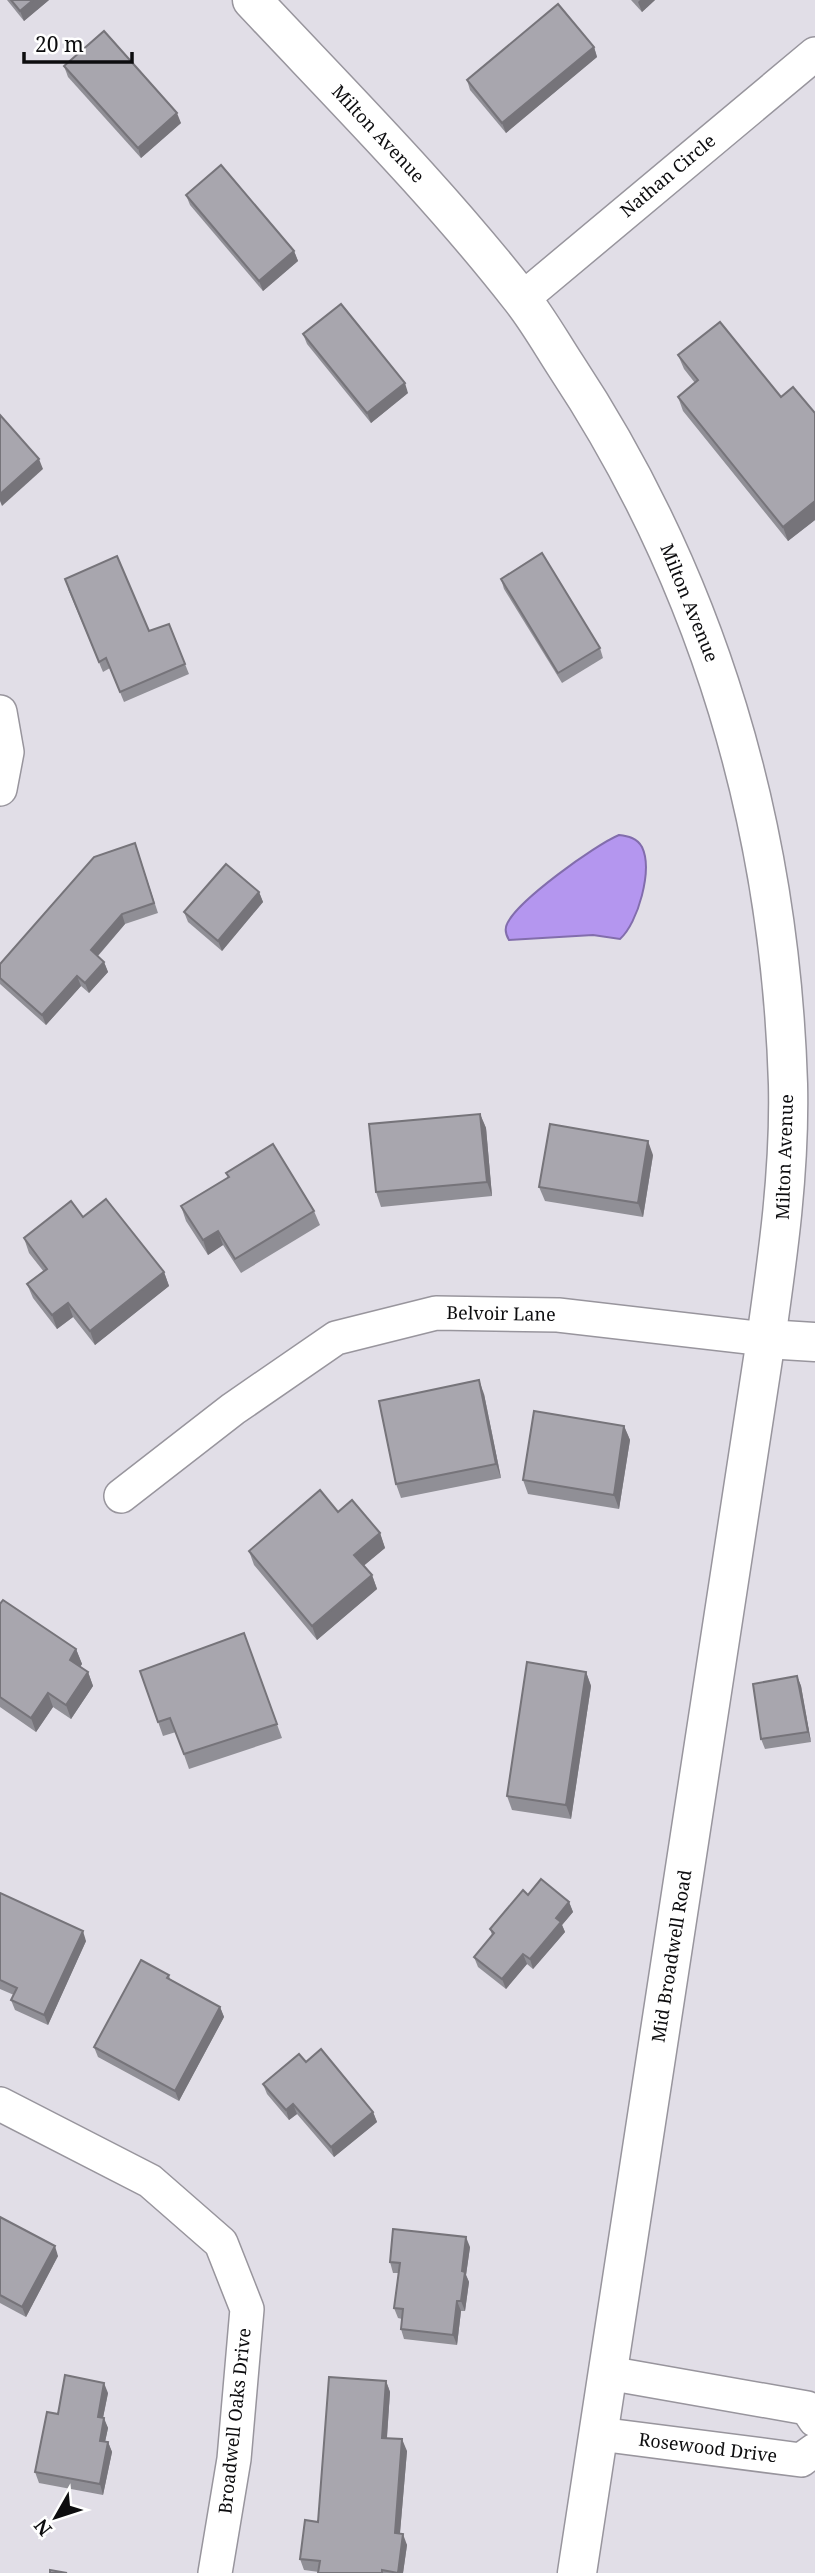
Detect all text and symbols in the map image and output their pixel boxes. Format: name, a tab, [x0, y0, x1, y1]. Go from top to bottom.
scale bar	[24, 21, 133, 65]
text: 20 m	[35, 30, 84, 58]
street label: Milton Avenue	[327, 79, 430, 187]
street label: Nathan Circle	[615, 128, 720, 222]
street label: Milton Avenue	[655, 540, 725, 665]
street label: Milton Avenue	[770, 1094, 798, 1220]
street label: Belvoir Lane	[446, 1300, 556, 1326]
street label: Mid Broadwell Road	[646, 1868, 697, 2044]
street label: Broadwell Oaks Drive	[212, 2327, 256, 2515]
street label: Rosewood Drive	[638, 2427, 779, 2467]
north arrow	[21, 2482, 91, 2552]
text: N	[28, 2514, 58, 2542]

